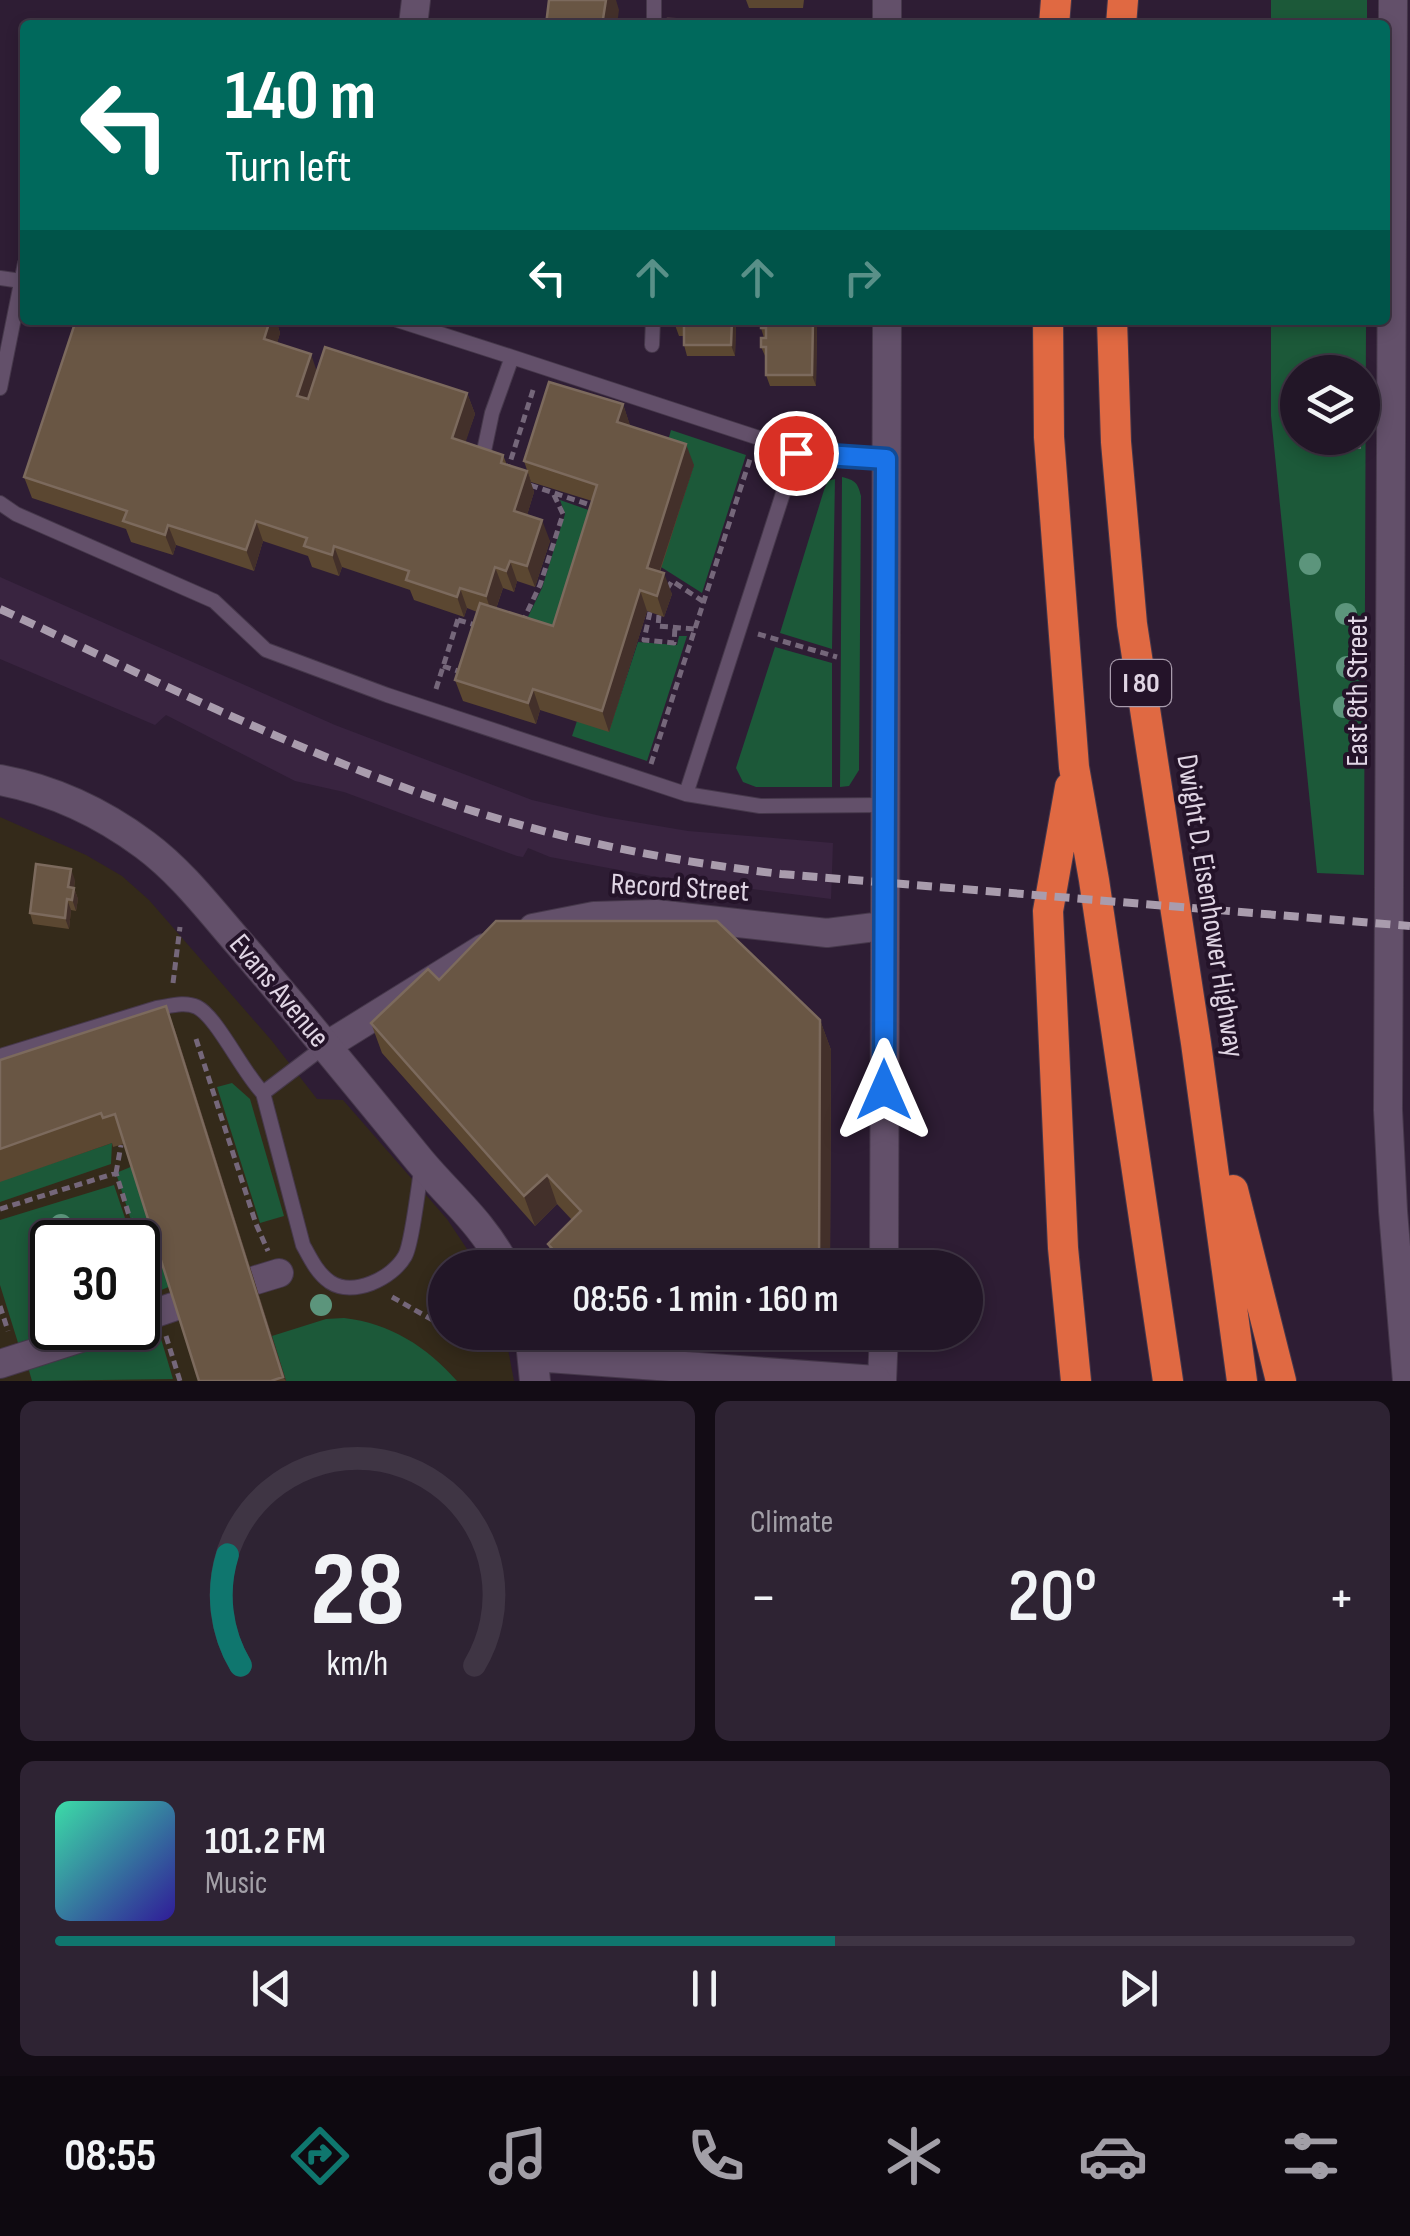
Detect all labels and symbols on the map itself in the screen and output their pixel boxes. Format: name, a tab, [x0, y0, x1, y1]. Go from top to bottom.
pin	[754, 411, 839, 496]
street label: East 8th Street	[1340, 615, 1376, 767]
road number: I 80	[1111, 660, 1171, 706]
street label: Dwight D. Eisenhower Highway	[1168, 752, 1252, 1061]
street label: Record Street	[610, 866, 750, 910]
street label: Evans Avenue	[221, 927, 337, 1055]
position arrow	[832, 1038, 936, 1142]
speed limit sign: 30	[30, 1220, 160, 1350]

